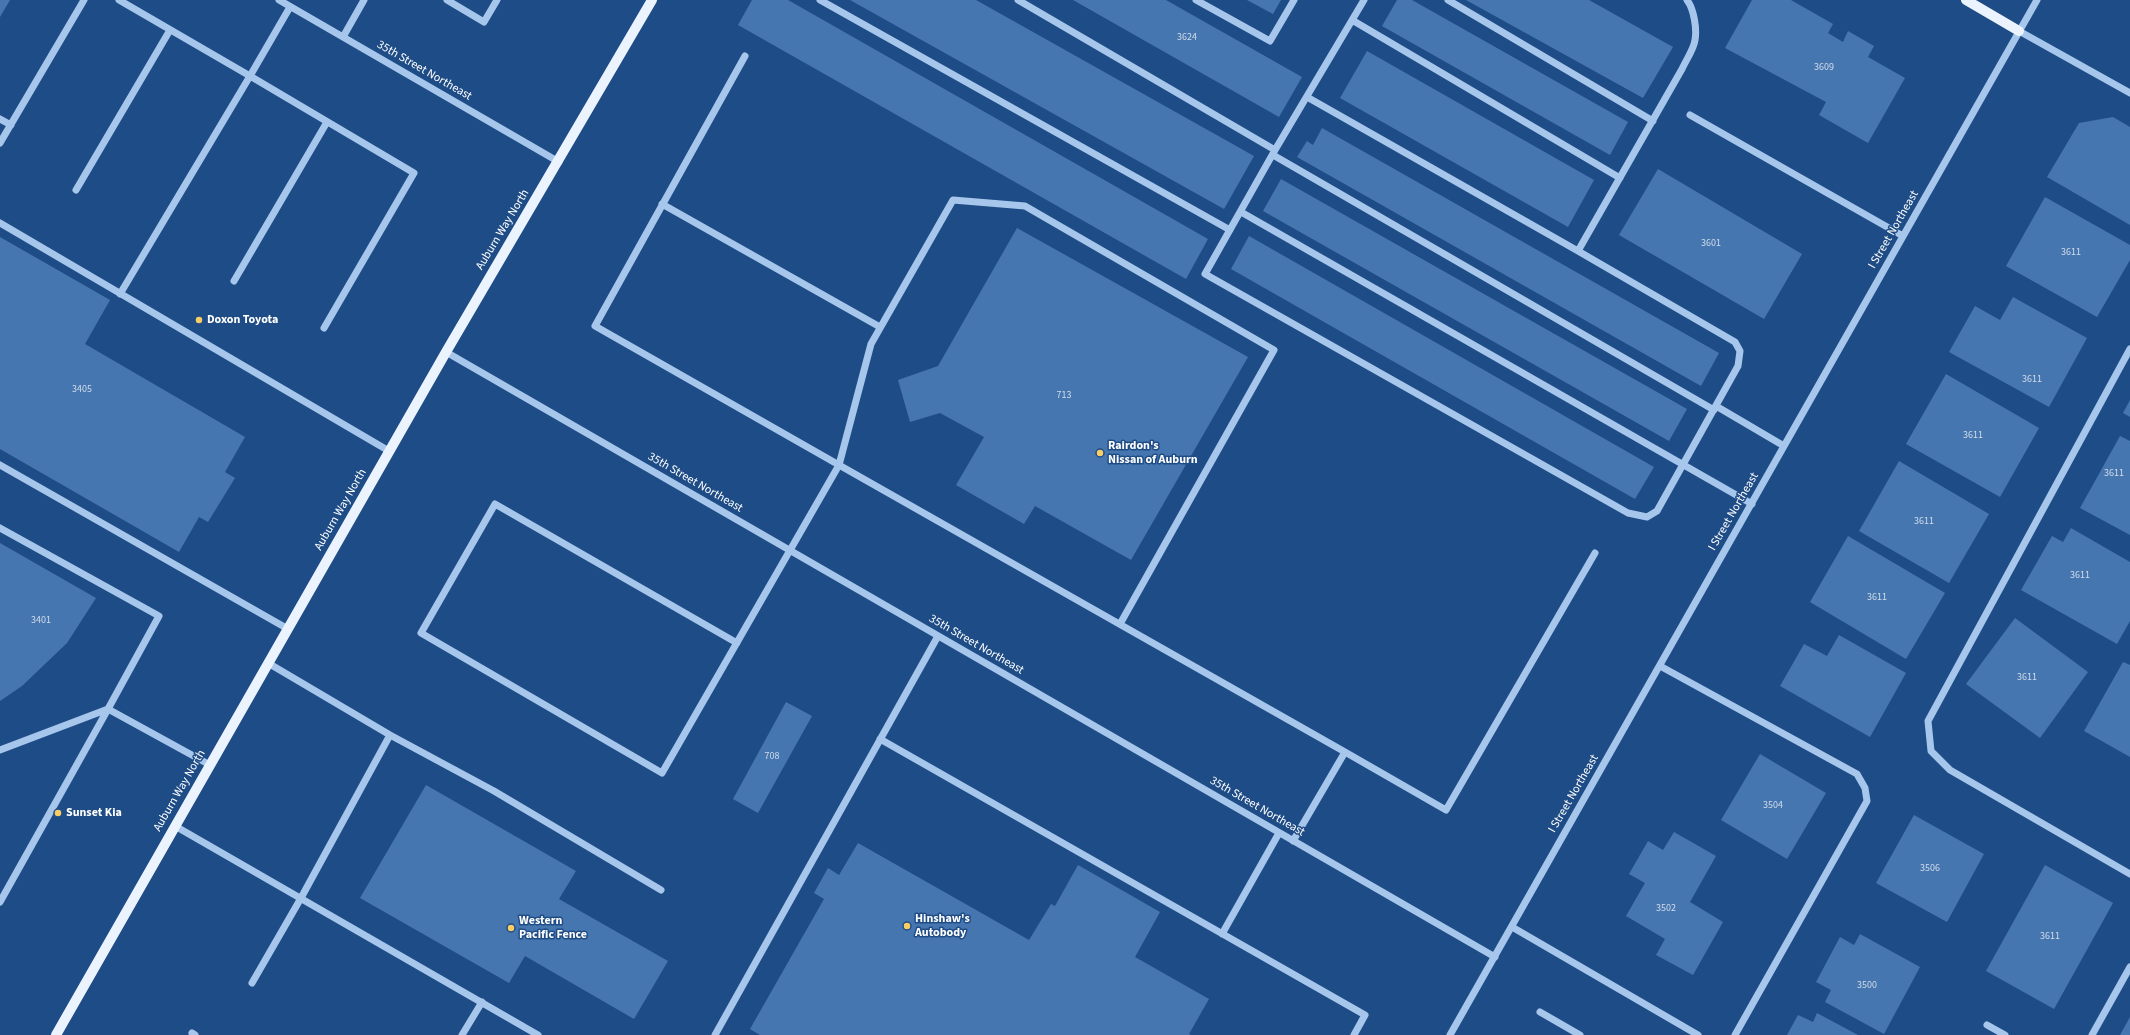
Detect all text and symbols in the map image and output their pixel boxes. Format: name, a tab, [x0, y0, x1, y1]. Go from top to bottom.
house number: 3624	[1177, 32, 1197, 44]
street label: 35th Street Northeast	[374, 38, 474, 104]
house number: 3609	[1814, 62, 1834, 74]
street label: Auburn Way North	[473, 187, 533, 273]
street label: I Street Northeast	[1866, 188, 1922, 272]
house number: 3601	[1701, 238, 1721, 250]
house number: 3611	[2061, 247, 2081, 259]
place label: Doxon Toyota	[207, 313, 278, 327]
marker: Doxon Toyota	[194, 315, 204, 325]
house number: 3611	[2022, 374, 2042, 386]
house number: 3405	[72, 384, 92, 396]
house number: 713	[1057, 390, 1071, 402]
house number: 3611	[1963, 430, 1983, 442]
place label: Rairdon's Nissan of Auburn	[1108, 439, 1198, 467]
marker: Rairdon's Nissan of Auburn	[1095, 448, 1105, 458]
street label: 35th Street Northeast	[645, 450, 745, 516]
street label: Auburn Way North	[312, 467, 370, 553]
house number: 3611	[2104, 468, 2124, 480]
street label: I Street Northeast	[1706, 470, 1762, 554]
house number: 3611	[1914, 516, 1934, 528]
house number: 3611	[2070, 570, 2090, 582]
house number: 3611	[1867, 592, 1887, 604]
street label: 35th Street Northeast	[926, 612, 1026, 678]
house number: 3401	[31, 615, 51, 627]
house number: 3611	[2017, 672, 2037, 684]
street label: Auburn Way North	[151, 748, 209, 834]
house number: 708	[765, 751, 779, 763]
street label: I Street Northeast	[1546, 752, 1602, 836]
street label: 35th Street Northeast	[1207, 774, 1307, 840]
house number: 3504	[1763, 800, 1783, 812]
place label: Sunset Kia	[66, 806, 122, 820]
marker: Sunset Kia	[53, 808, 63, 818]
house number: 3506	[1920, 863, 1940, 875]
house number: 3502	[1656, 903, 1676, 915]
place label: Hinshaw's Autobody	[915, 912, 970, 940]
place label: Western Pacific Fence	[519, 914, 587, 942]
marker: Hinshaw's Autobody	[902, 921, 912, 931]
marker: Western Pacific Fence	[506, 923, 516, 933]
house number: 3611	[2040, 931, 2060, 943]
house number: 3500	[1857, 980, 1877, 992]

